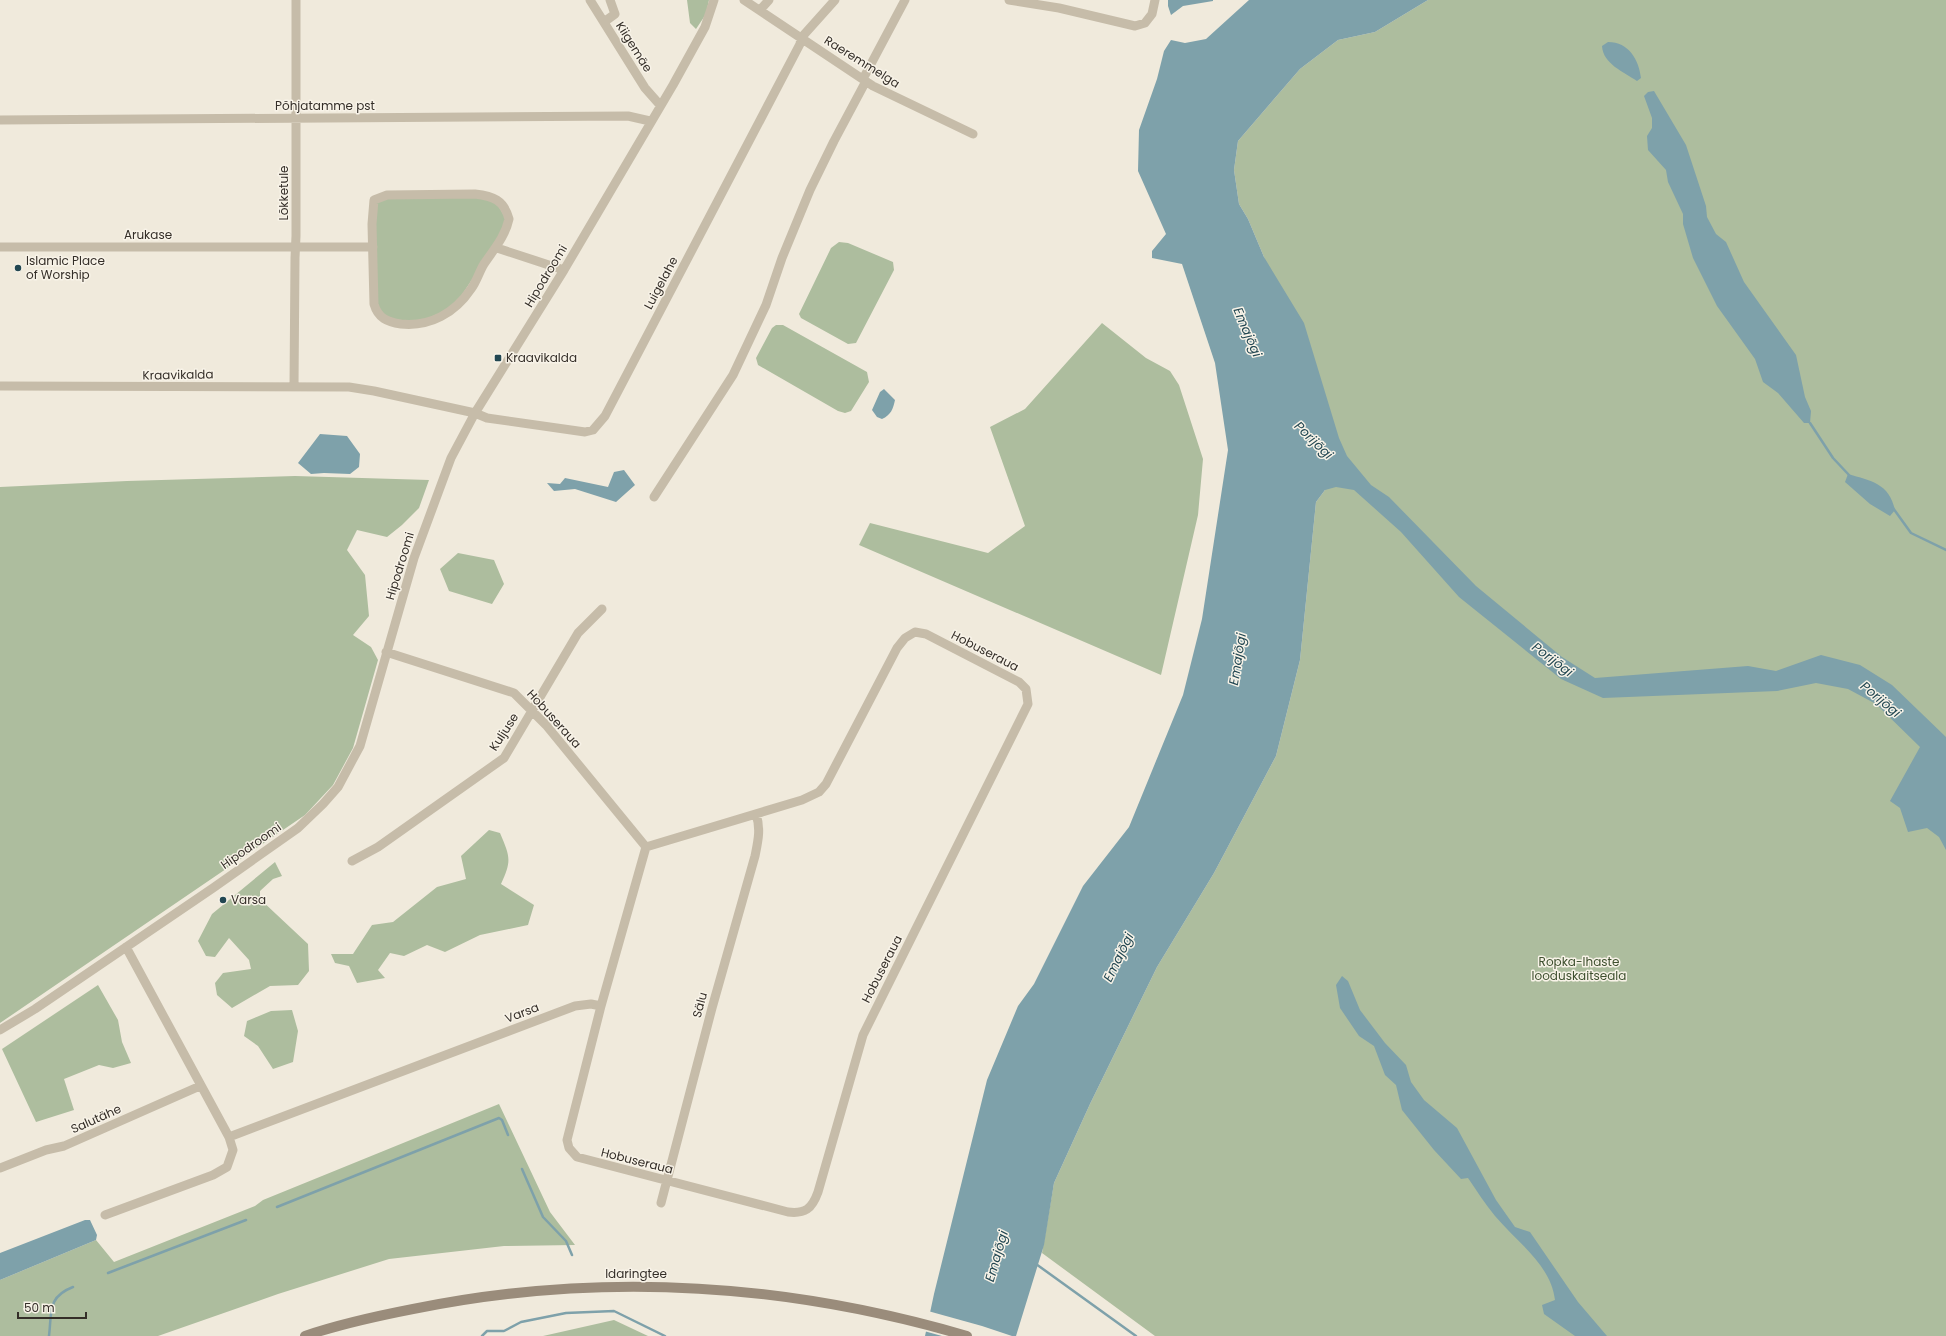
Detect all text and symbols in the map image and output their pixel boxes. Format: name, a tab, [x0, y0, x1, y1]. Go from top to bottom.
street label: Kiigemäe	[612, 18, 657, 75]
street label: Raeremmelga	[821, 32, 903, 92]
street label: Põhjatamme pst	[275, 97, 375, 114]
street label: Lõkketule	[275, 165, 292, 221]
street label: Arukase	[124, 226, 172, 243]
street label: Hipodroomi	[520, 241, 571, 310]
place label: Islamic Place of Worship	[26, 252, 105, 283]
street label: Luigelahe	[640, 253, 682, 312]
marker: Islamic Place of Worship	[13, 263, 23, 273]
water label: Emajõgi	[1229, 304, 1267, 361]
place label: Kraavikalda	[506, 349, 577, 366]
marker: Kraavikalda	[493, 353, 503, 363]
street label: Kraavikalda	[142, 365, 214, 384]
water label: Porijõgi	[1290, 417, 1338, 464]
street label: Hipodroomi	[381, 530, 418, 602]
street label: Hobuseraua	[948, 626, 1022, 675]
water label: Emajõgi	[1224, 631, 1251, 686]
water label: Porijõgi	[1528, 638, 1578, 682]
water label: Porijõgi	[1856, 677, 1906, 722]
street label: Hobuseraua	[523, 686, 585, 752]
street label: Kuljuse	[485, 709, 522, 754]
street label: Hipodroomi	[217, 818, 284, 873]
place label: Varsa	[231, 891, 266, 908]
marker: Varsa	[218, 895, 228, 905]
water label: Emajõgi	[1098, 929, 1139, 985]
street label: Hobuseraua	[857, 932, 906, 1006]
park label: Ropka-Ihaste looduskaitseala	[1532, 953, 1626, 984]
street label: Sälu	[688, 990, 711, 1020]
street label: Varsa	[502, 998, 541, 1027]
street label: Salutähe	[68, 1100, 124, 1137]
street label: Hobuseraua	[599, 1143, 675, 1178]
water label: Emajõgi	[980, 1228, 1013, 1284]
street label: Idaringtee	[605, 1265, 667, 1282]
scale bar	[18, 1294, 86, 1320]
text: 50 m	[24, 1299, 55, 1316]

